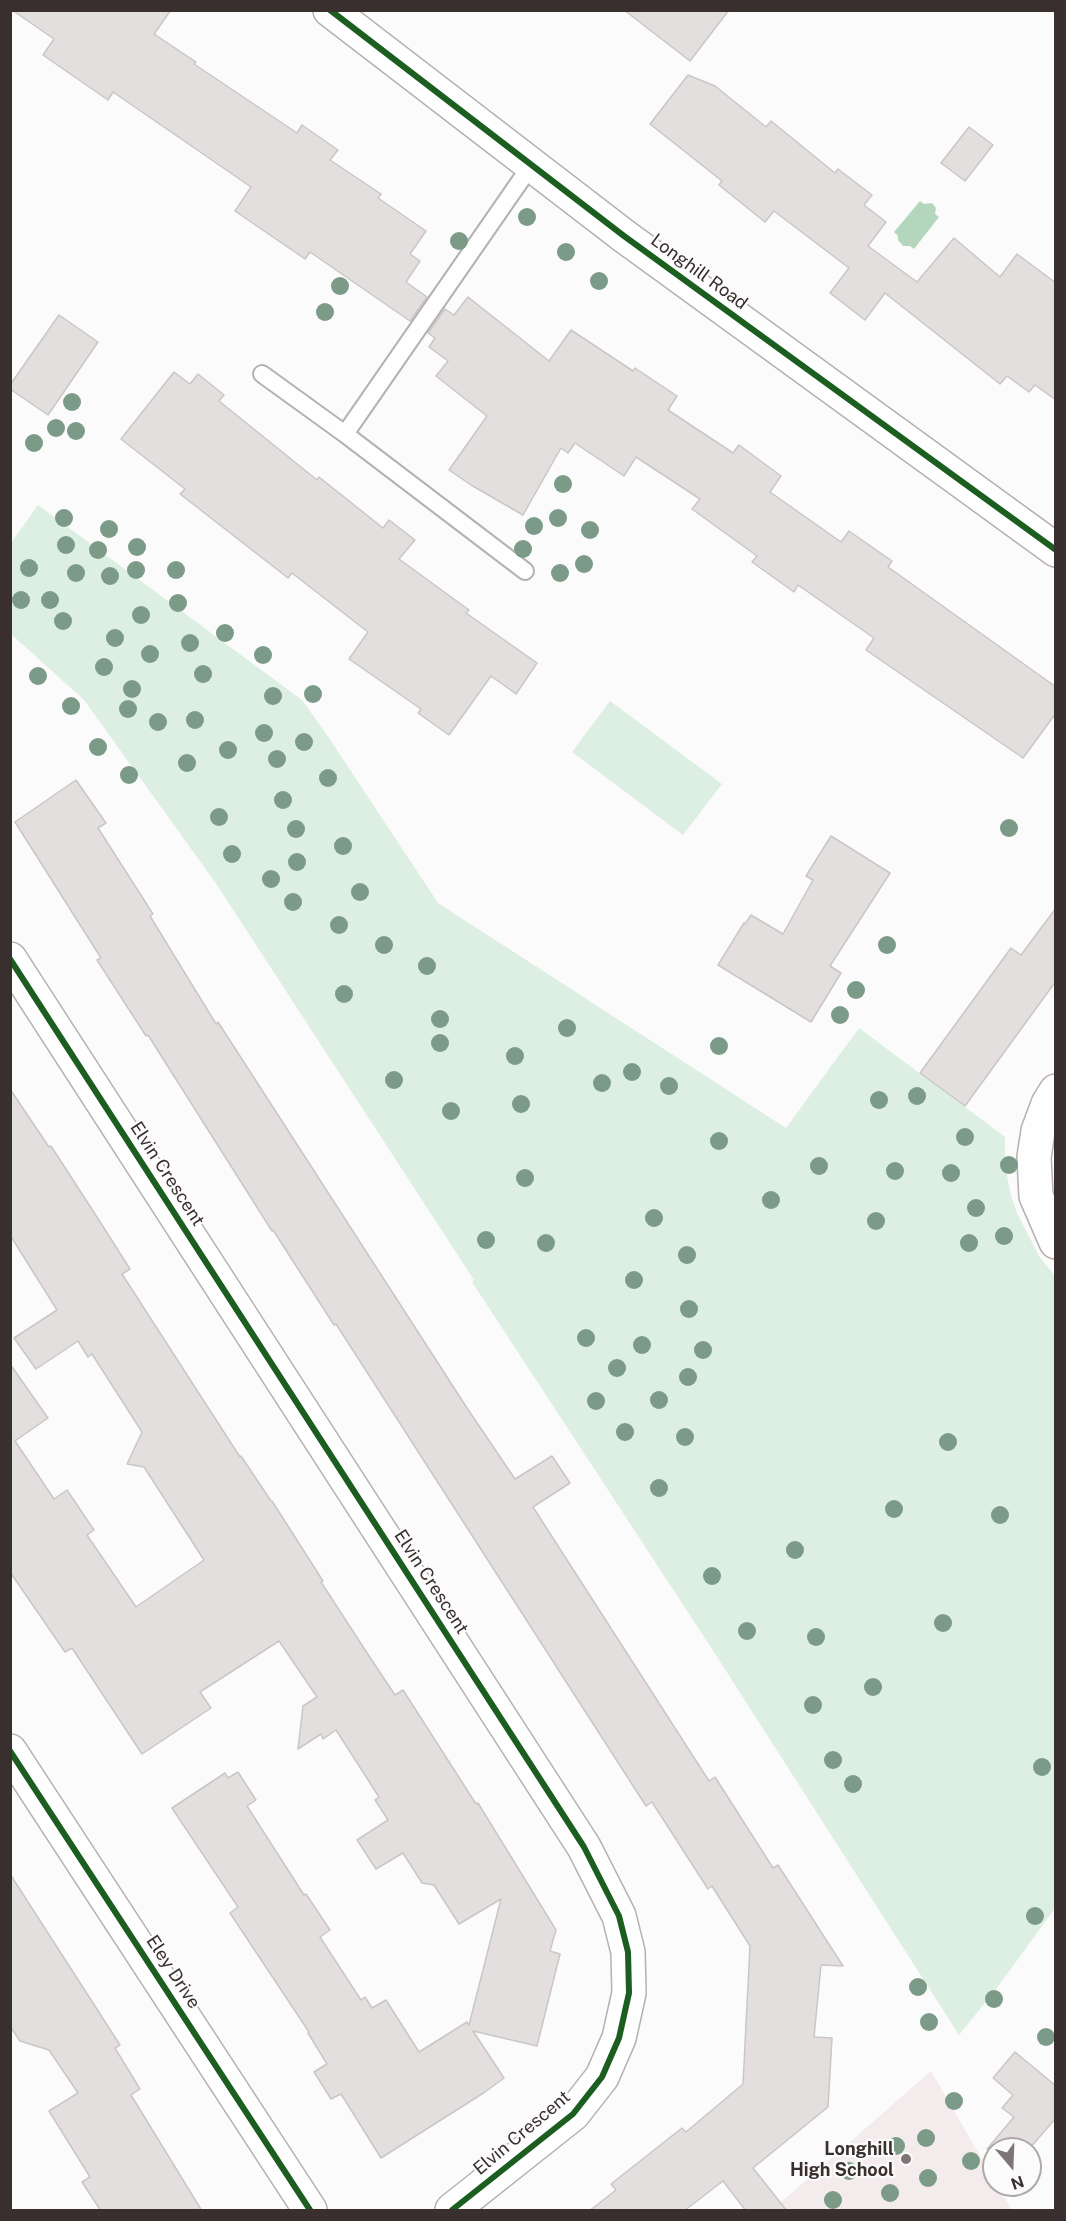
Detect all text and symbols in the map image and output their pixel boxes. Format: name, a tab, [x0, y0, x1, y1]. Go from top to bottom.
street label: Longhill Road	[646, 230, 752, 314]
street label: Elvin Crescent	[125, 1118, 209, 1230]
street label: Elvin Crescent	[389, 1526, 473, 1638]
street label: Eley Drive	[141, 1931, 205, 2013]
street label: Elvin Crescent	[469, 2086, 575, 2180]
north arrow	[982, 2137, 1042, 2197]
place label: Longhill High School	[790, 2138, 894, 2180]
marker: Longhill High School	[899, 2152, 913, 2166]
text: N	[1008, 2172, 1026, 2194]

